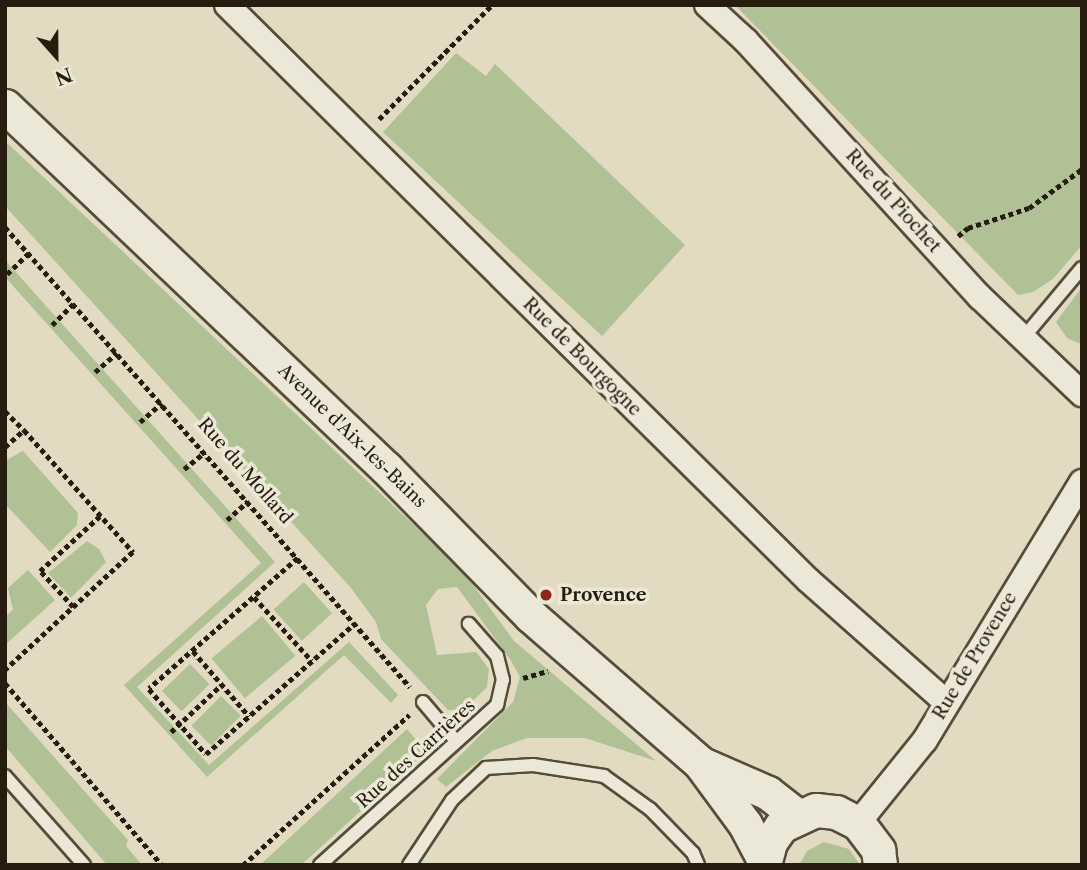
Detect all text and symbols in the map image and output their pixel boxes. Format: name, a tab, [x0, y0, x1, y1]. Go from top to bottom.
north arrow	[21, 21, 91, 91]
text: N	[52, 62, 76, 90]
street label: Rue du Piochet	[841, 145, 945, 257]
street label: Rue de Bourgogne	[518, 293, 646, 421]
street label: Avenue d'Aix-les-Bains	[273, 360, 431, 512]
street label: Rue du Mollard	[193, 414, 297, 528]
place label: Provence	[560, 584, 646, 606]
marker: Provence	[538, 587, 554, 603]
street label: Rue de Provence	[928, 588, 1022, 724]
street label: Rue des Carrières	[352, 695, 480, 813]

